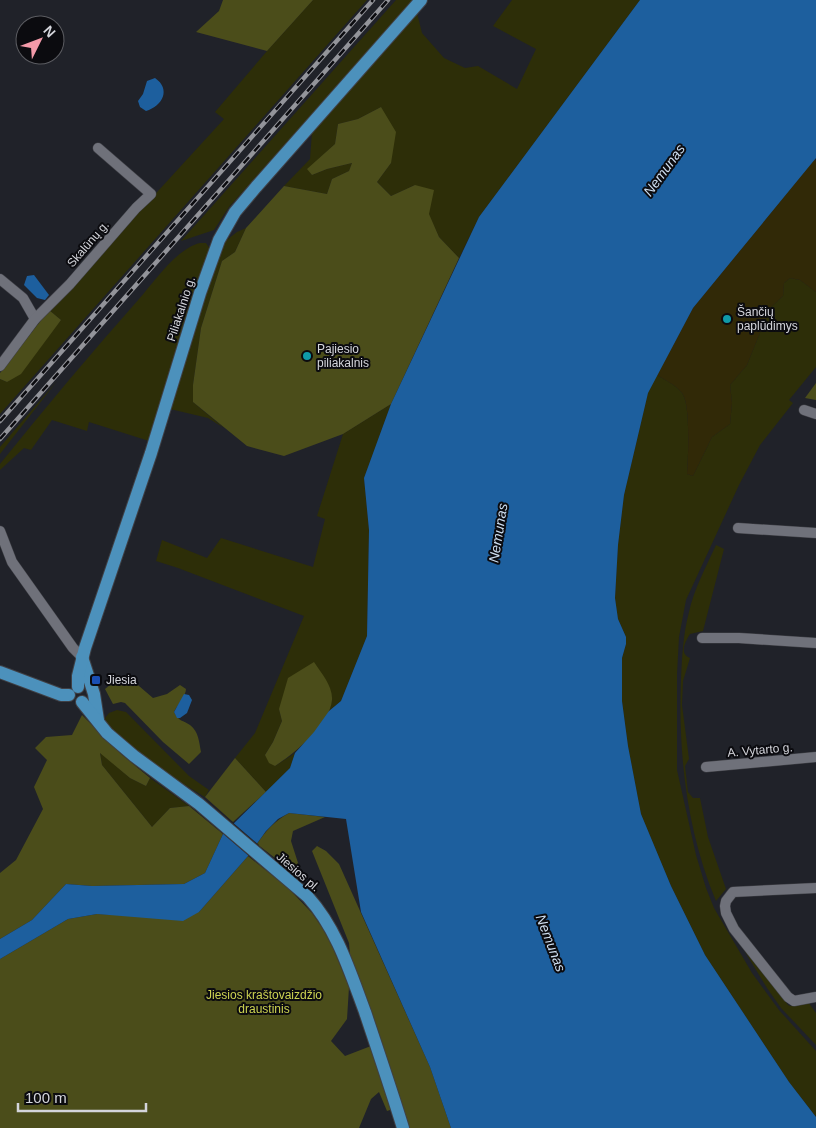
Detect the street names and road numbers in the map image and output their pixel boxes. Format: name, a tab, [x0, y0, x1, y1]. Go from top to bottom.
street label: Skalūnų g.	[64, 218, 112, 270]
street label: Piliakalnio g.	[164, 275, 198, 343]
street label: A. Vytarto g.	[727, 740, 793, 760]
street label: Jiesios pl.	[274, 849, 322, 895]

